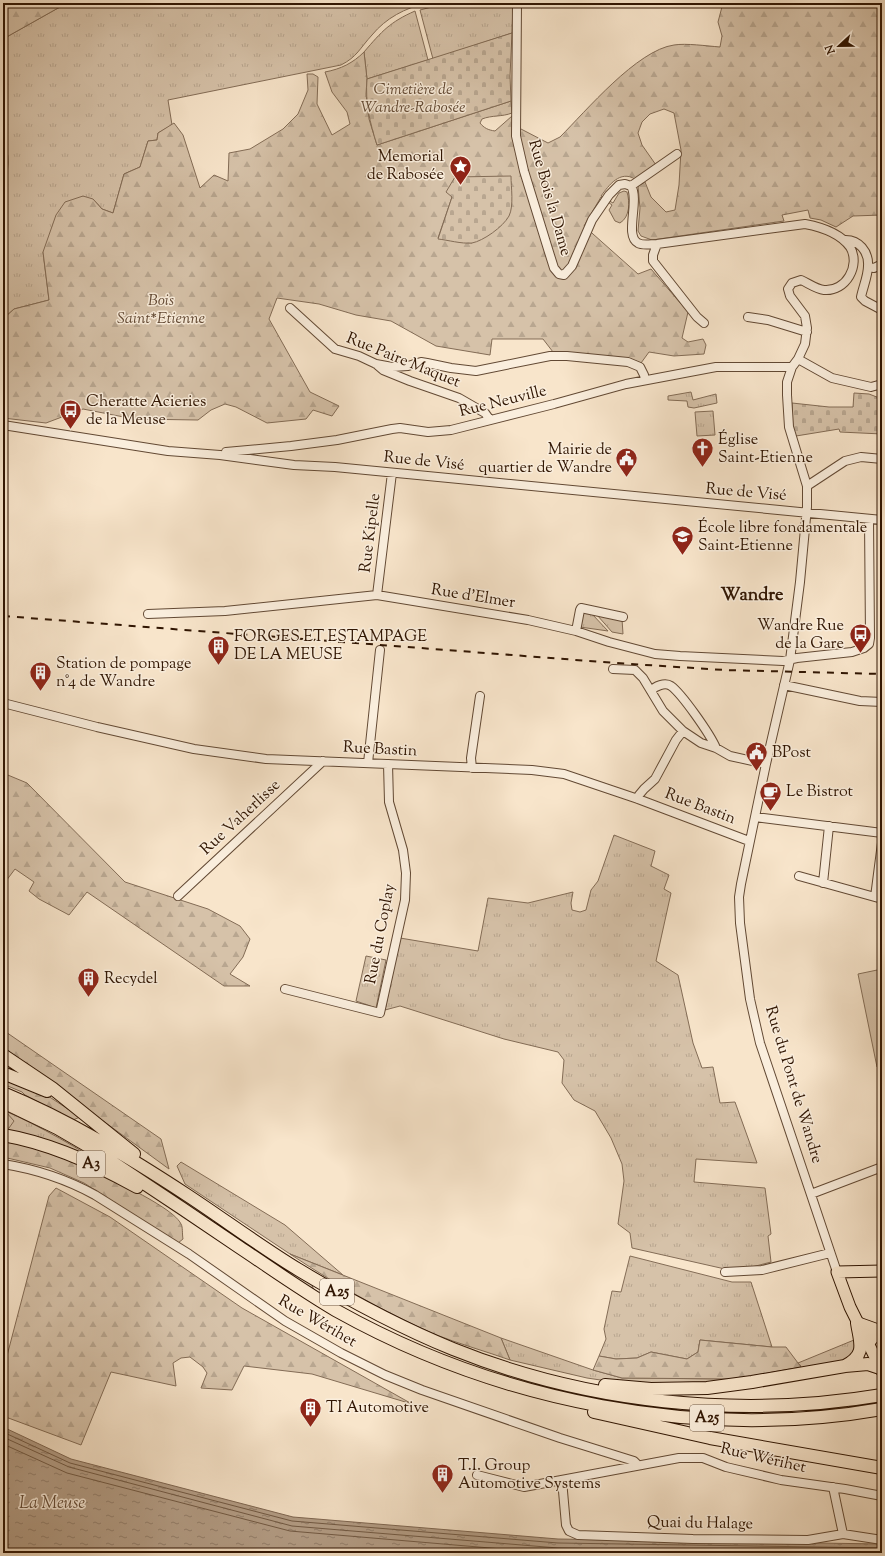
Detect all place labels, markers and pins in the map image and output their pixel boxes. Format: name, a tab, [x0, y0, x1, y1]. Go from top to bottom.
place label: Memorial de Rabosée	[367, 146, 445, 187]
place icon: Memorial de Rabosée	[447, 153, 473, 186]
place label: Cheratte Acieries de la Meuse	[86, 391, 206, 432]
bus stop icon: Cheratte Acieries de la Meuse	[58, 398, 84, 431]
place label: Église Saint-Etienne	[718, 429, 813, 470]
church icon: Église Saint-Etienne	[689, 436, 715, 469]
place label: Mairie de quartier de Wandre	[478, 439, 612, 480]
public building icon: Mairie de quartier de Wandre	[614, 446, 640, 479]
place label: École libre fondamentale Saint-Etienne	[698, 517, 867, 558]
school or university icon: École libre fondamentale Saint-Etienne	[669, 524, 695, 557]
place label: Wandre Rue de la Gare	[757, 615, 844, 656]
bus stop icon: Wandre Rue de la Gare	[847, 622, 873, 655]
place label: FORGES ET ESTAMPAGE DE LA MEUSE	[234, 626, 427, 667]
building icon: FORGES ET ESTAMPAGE DE LA MEUSE	[206, 633, 232, 666]
place label: Station de pompage n°4 de Wandre	[56, 653, 191, 694]
building icon: Station de pompage n°4 de Wandre	[27, 660, 53, 693]
public building icon: BPost	[744, 740, 770, 773]
place label: BPost	[772, 742, 811, 765]
cafe icon: Le Bistrot	[758, 779, 784, 812]
place label: Le Bistrot	[786, 781, 854, 804]
building icon: Recydel	[75, 966, 101, 999]
place label: Recydel	[104, 968, 158, 991]
building icon: TI Automotive	[297, 1395, 323, 1428]
place label: TI Automotive	[326, 1397, 429, 1420]
place label: T.I. Group Automotive Systems	[458, 1455, 601, 1496]
building icon: T.I. Group Automotive Systems	[429, 1462, 455, 1495]

